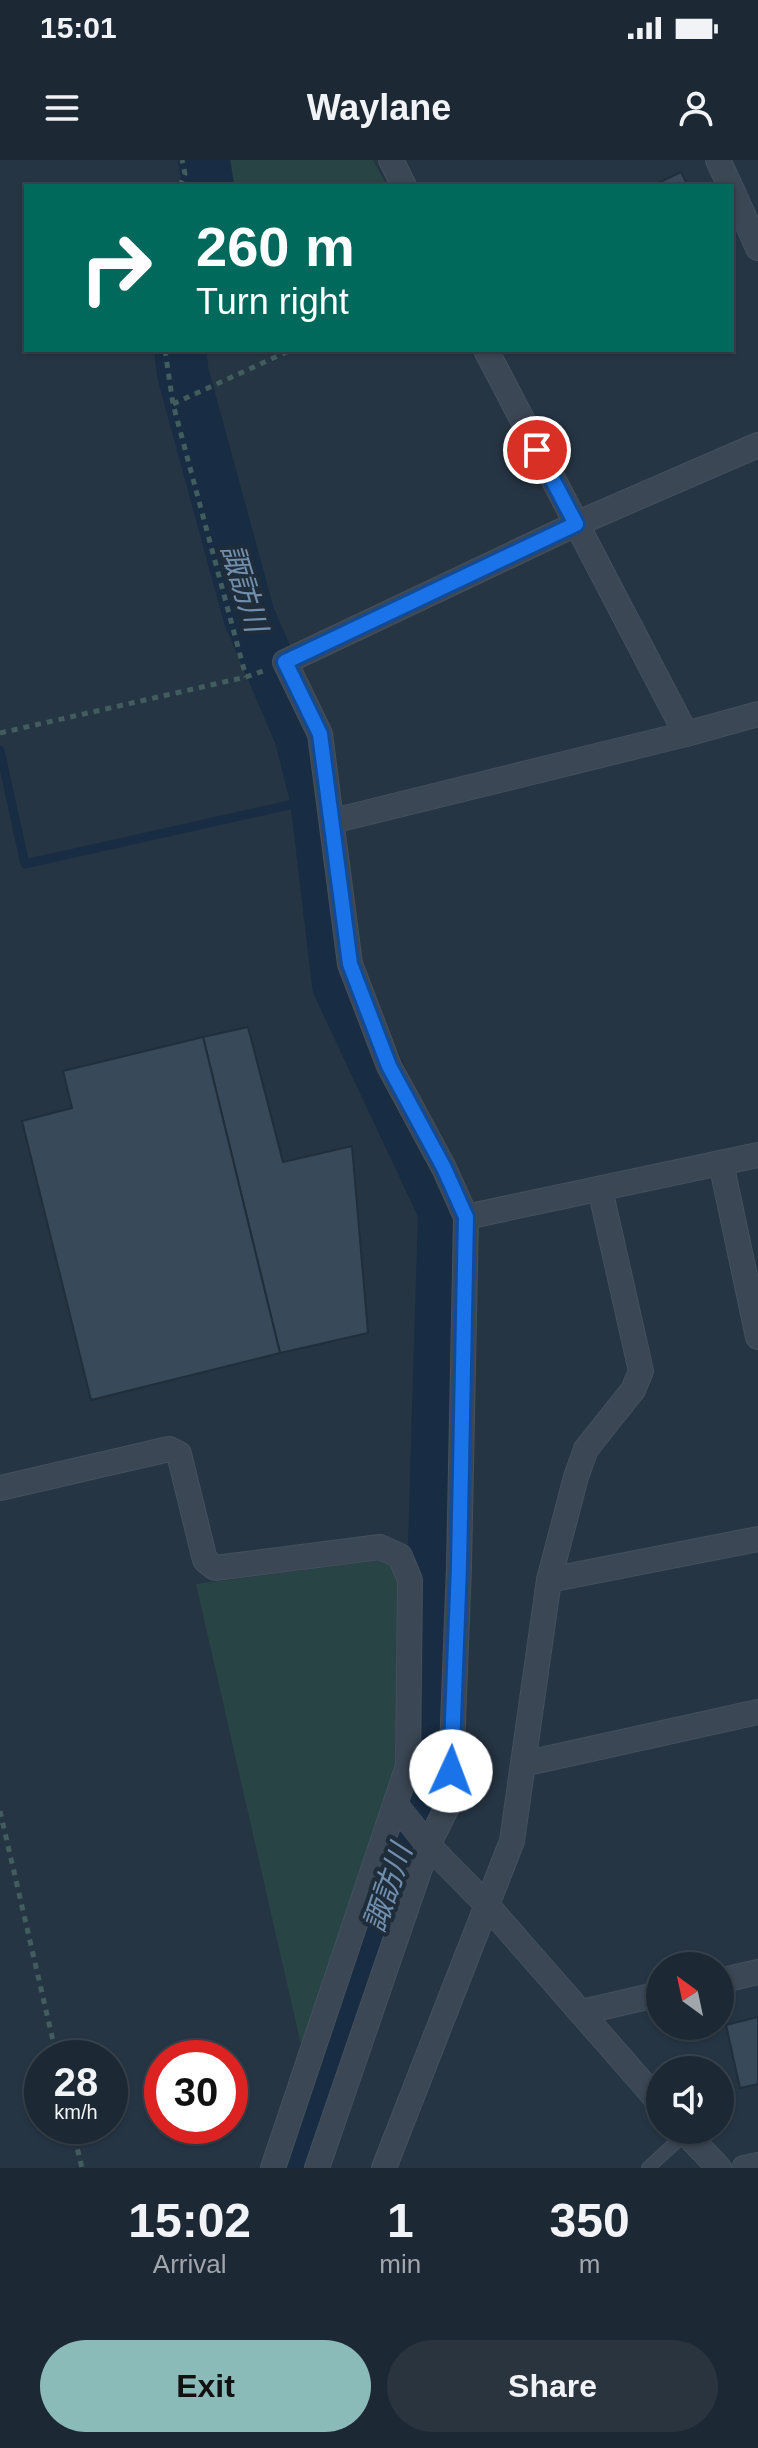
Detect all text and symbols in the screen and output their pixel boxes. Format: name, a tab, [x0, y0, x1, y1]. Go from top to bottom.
text: 15:01	[40, 11, 117, 44]
icon: menu	[40, 86, 84, 130]
icon: person	[674, 86, 718, 130]
text: Waylane	[307, 87, 451, 128]
text: 260 m	[196, 215, 355, 278]
icon: right	[64, 216, 168, 320]
text: Turn right	[196, 281, 349, 322]
pin	[503, 416, 571, 484]
icon: arrive	[515, 428, 559, 472]
water label: 諏訪川	[216, 540, 274, 639]
position arrow	[409, 1729, 493, 1813]
water label: 諏訪川	[357, 1837, 419, 1936]
north arrow	[646, 1952, 734, 2040]
map controls	[646, 1952, 734, 2144]
speed limit sign: 30	[144, 2040, 248, 2144]
button: sound	[646, 2056, 734, 2144]
text: 28	[54, 2060, 98, 2104]
text: km/h	[54, 2101, 98, 2123]
text: 15:02	[128, 2194, 251, 2247]
text: 1	[387, 2194, 414, 2247]
text: 350	[550, 2194, 630, 2247]
text: Arrival	[153, 2249, 227, 2279]
text: min	[379, 2249, 421, 2279]
text: m	[579, 2249, 600, 2279]
button: Exit	[40, 2340, 371, 2432]
button: Share	[387, 2340, 718, 2432]

